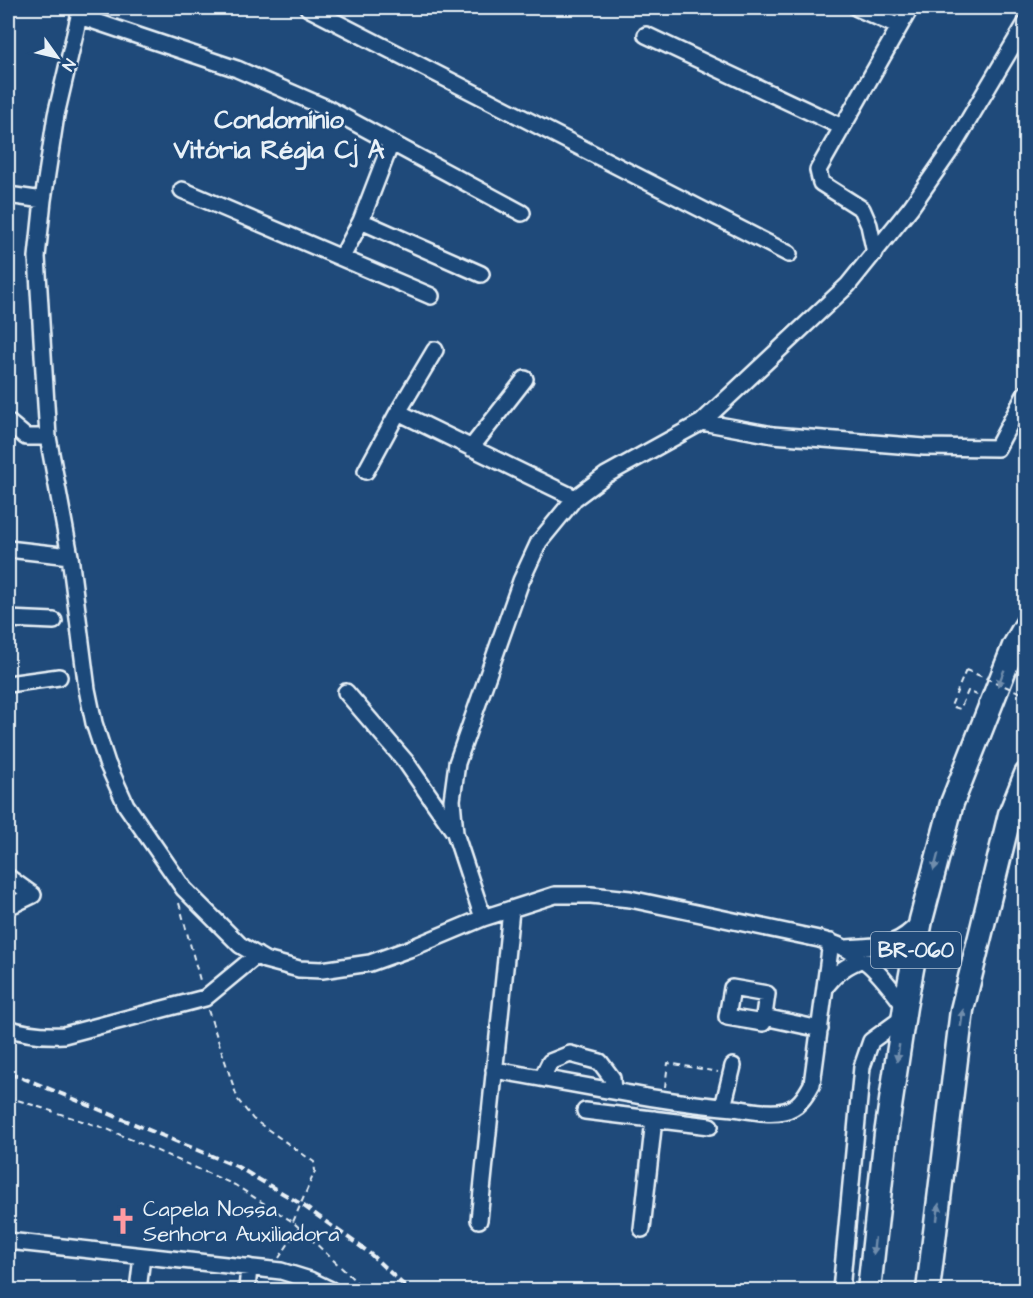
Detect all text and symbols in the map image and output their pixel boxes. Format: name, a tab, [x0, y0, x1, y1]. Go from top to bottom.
north arrow	[27, 27, 87, 87]
text: N	[57, 55, 81, 75]
district label: Condomínio Vitória Régia Cj A	[173, 102, 385, 171]
one-way arrow	[996, 670, 1006, 688]
one-way arrow	[931, 853, 941, 871]
road number: BR-060	[871, 932, 961, 968]
one-way arrow	[957, 1008, 966, 1027]
one-way arrow	[894, 1043, 903, 1062]
place label: Capela Nossa Senhora Auxiliadora	[143, 1194, 339, 1250]
one-way arrow	[933, 1202, 942, 1221]
church icon: Capela Nossa Senhora Auxiliadora	[108, 1206, 138, 1236]
one-way arrow	[869, 1237, 879, 1256]

